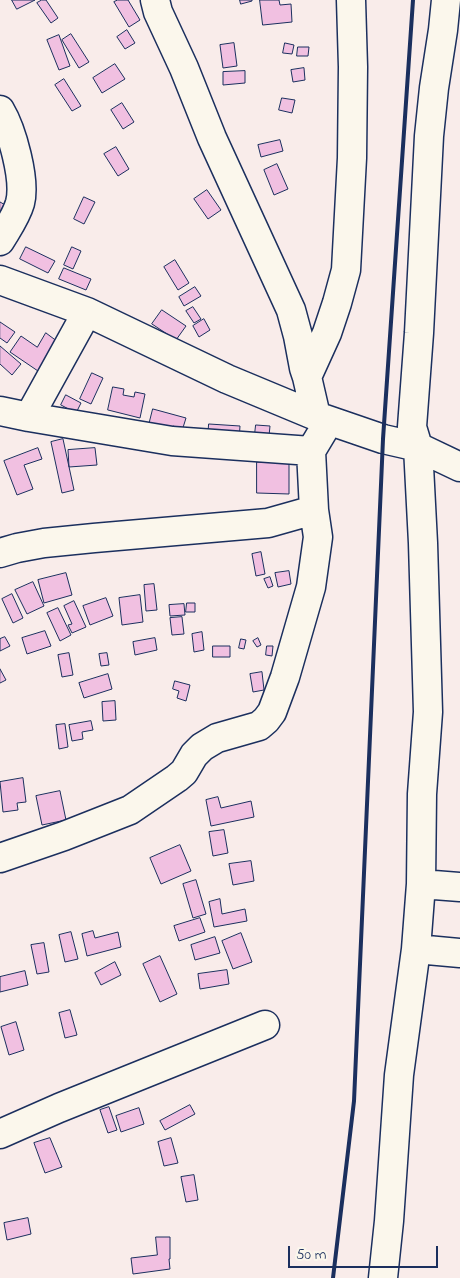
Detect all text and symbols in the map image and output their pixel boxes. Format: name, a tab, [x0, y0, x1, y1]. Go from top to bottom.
scale bar	[290, 1236, 440, 1268]
text: 50 m	[296, 1244, 326, 1266]

